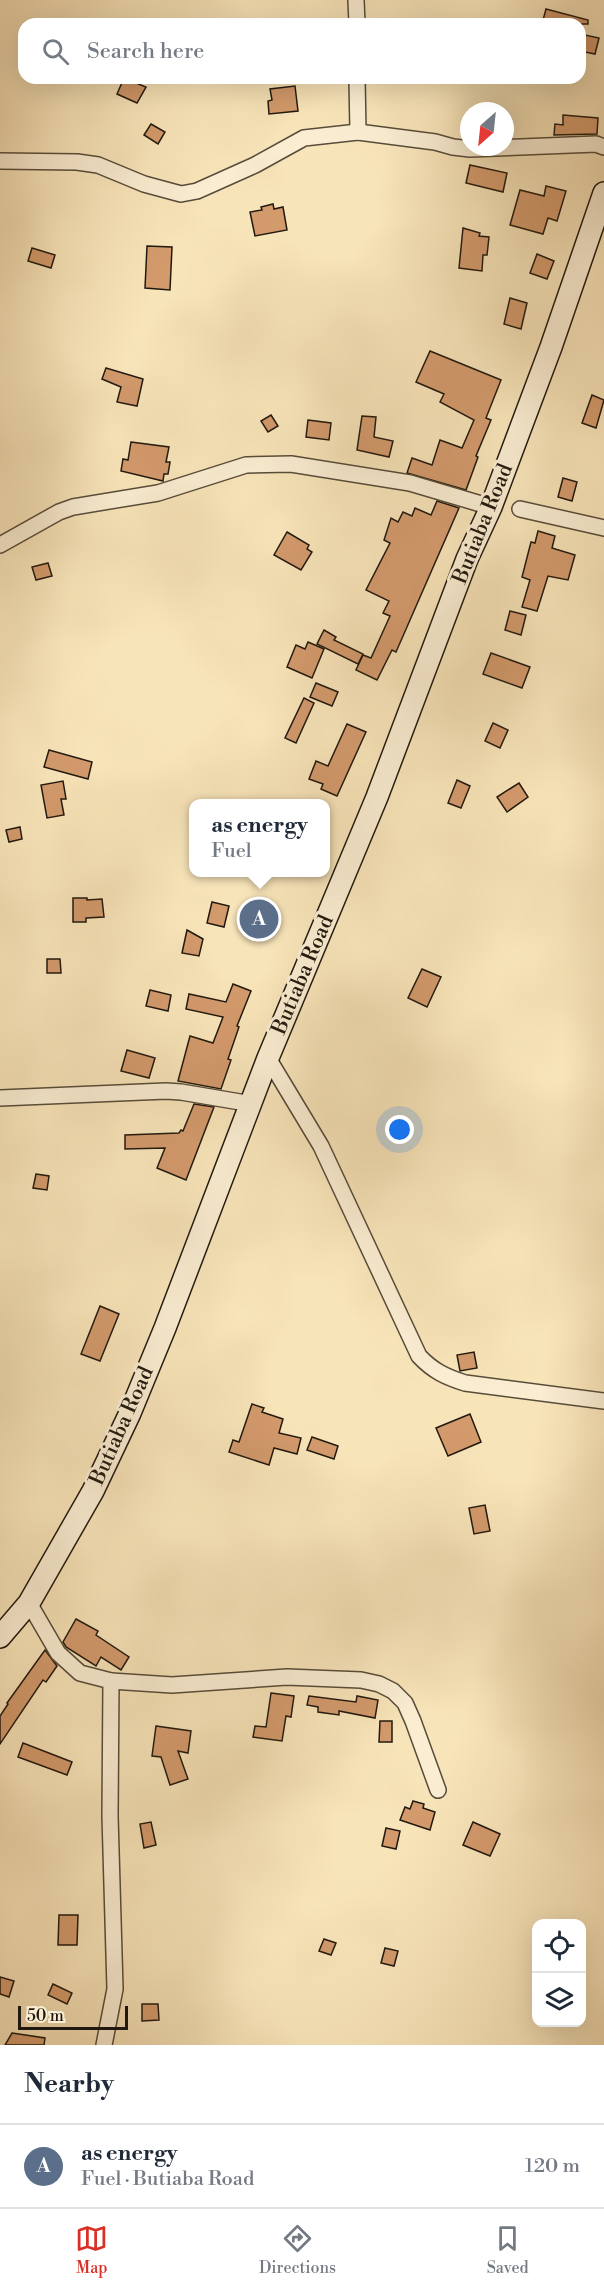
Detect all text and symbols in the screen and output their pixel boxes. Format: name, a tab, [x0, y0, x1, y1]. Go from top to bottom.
search box	[18, 18, 586, 84]
icon: search	[39, 35, 72, 68]
text: Search here	[87, 38, 204, 65]
north arrow	[460, 102, 514, 156]
street label: Butiaba Road	[447, 460, 519, 589]
popup	[189, 799, 330, 877]
text: as energy	[211, 812, 308, 839]
text: Fuel	[211, 839, 252, 864]
pin: A	[240, 896, 278, 942]
street label: Butiaba Road	[266, 911, 340, 1040]
your location	[385, 1115, 414, 1144]
street label: Butiaba Road	[84, 1362, 160, 1490]
map controls	[532, 1919, 586, 2027]
button: locate	[532, 1919, 586, 1973]
button: layers	[532, 1973, 586, 2027]
scale bar	[18, 2003, 128, 2030]
text: 50 m	[27, 2006, 64, 2026]
text: Nearby	[24, 2068, 114, 2100]
text: as energy	[81, 2140, 177, 2167]
text: A	[36, 2154, 51, 2179]
text: 120 m	[525, 2154, 580, 2179]
text: Fuel · Butiaba Road	[81, 2167, 254, 2192]
tab: Map	[75, 2222, 108, 2278]
tab: Directions	[259, 2222, 336, 2278]
tab: Saved	[487, 2222, 529, 2278]

